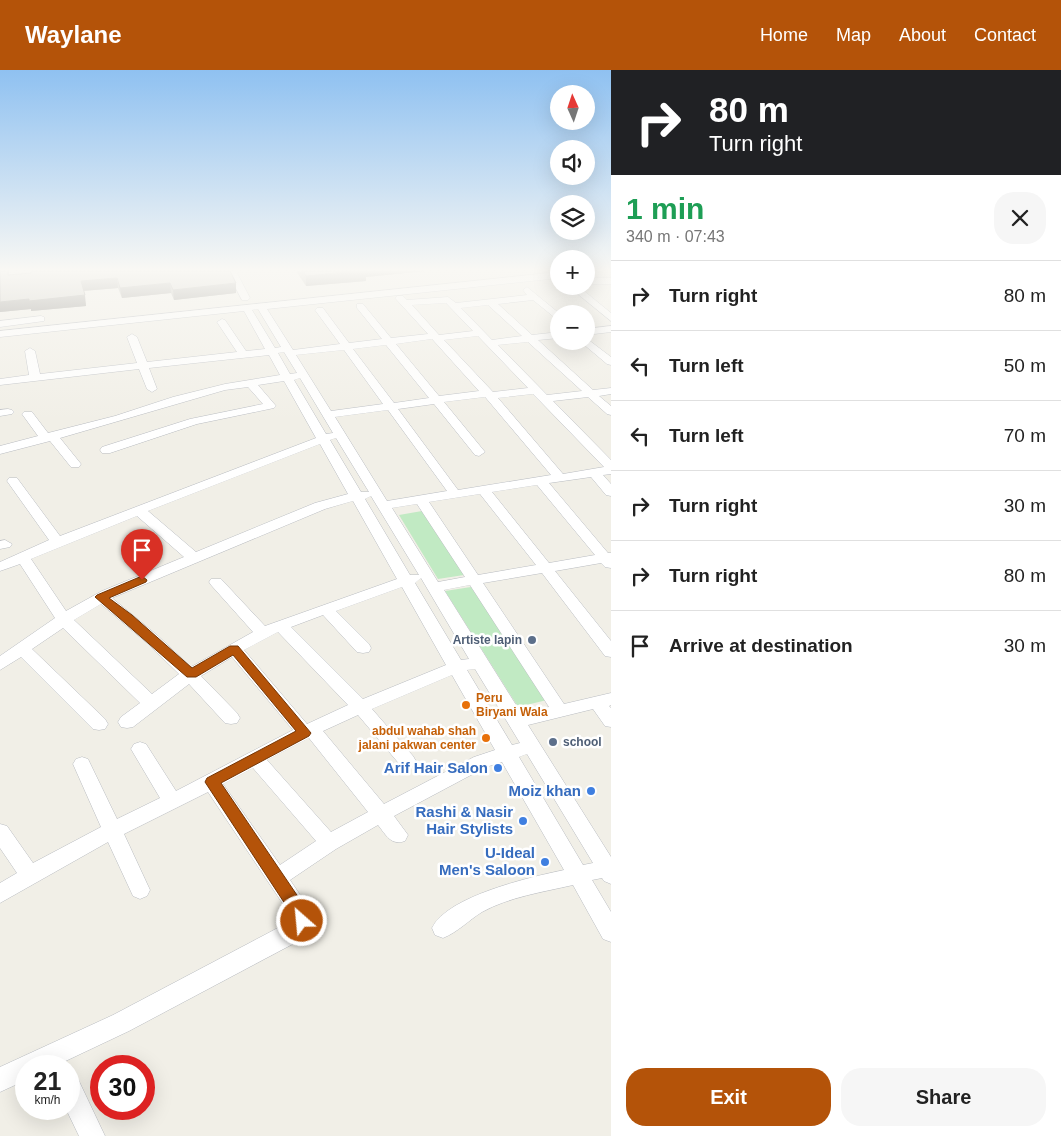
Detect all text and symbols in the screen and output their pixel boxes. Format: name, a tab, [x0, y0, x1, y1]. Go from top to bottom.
text: Waylane	[25, 21, 121, 48]
text: Home	[760, 25, 808, 45]
text: Map	[836, 25, 871, 45]
text: About	[899, 25, 946, 45]
text: Contact	[974, 25, 1036, 45]
north arrow	[550, 85, 595, 130]
map controls	[550, 85, 595, 350]
icon: right	[626, 90, 691, 155]
text: 80 m	[709, 90, 789, 129]
text: Turn right	[709, 131, 802, 156]
button: sound	[550, 140, 595, 185]
text: 1 min	[626, 192, 704, 225]
button: close	[994, 192, 1046, 244]
button: layers	[550, 195, 595, 240]
text: 340 m · 07:43	[626, 228, 725, 245]
button: +	[550, 250, 595, 295]
icon: right	[626, 282, 654, 310]
text: Turn right	[669, 285, 757, 306]
text: 80 m	[1004, 285, 1046, 306]
button: −	[550, 305, 595, 350]
icon: left	[626, 352, 654, 380]
text: Turn left	[669, 355, 744, 376]
text: 50 m	[1004, 355, 1046, 376]
icon: left	[626, 422, 654, 450]
text: Turn left	[669, 425, 744, 446]
text: 70 m	[1004, 425, 1046, 446]
icon: right	[626, 492, 654, 520]
text: Turn right	[669, 495, 757, 516]
text: 30 m	[1004, 495, 1046, 516]
pin	[121, 529, 163, 580]
icon: arrive	[128, 536, 156, 564]
icon: right	[626, 562, 654, 590]
text: Turn right	[669, 565, 757, 586]
text: 80 m	[1004, 565, 1046, 586]
icon: arrive	[626, 632, 654, 660]
place label: Artiste lapin	[453, 633, 522, 647]
marker: Artiste lapin	[526, 634, 538, 646]
text: Arrive at destination	[669, 635, 853, 656]
text: 30 m	[1004, 635, 1046, 656]
place label: Peru Biryani Wala	[476, 691, 548, 719]
marker: Peru Biryani Wala	[460, 699, 472, 711]
place label: abdul wahab shah jalani pakwan center	[358, 724, 476, 752]
marker: abdul wahab shah jalani pakwan center	[480, 732, 492, 744]
place label: school	[563, 735, 602, 749]
marker: school	[547, 736, 559, 748]
place label: Arif Hair Salon	[384, 759, 488, 776]
marker: Arif Hair Salon	[492, 762, 504, 774]
place label: Moiz khan	[508, 782, 581, 799]
marker: Moiz khan	[585, 785, 597, 797]
place label: Rashi & Nasir Hair Stylists	[415, 803, 513, 837]
marker: Rashi & Nasir Hair Stylists	[517, 815, 529, 827]
place label: U-Ideal Men's Saloon	[439, 844, 535, 878]
marker: U-Ideal Men's Saloon	[539, 856, 551, 868]
position arrow	[275, 894, 327, 946]
speed limit sign: 30	[90, 1055, 155, 1120]
text: 21	[34, 1067, 61, 1095]
button: Exit	[626, 1068, 831, 1126]
button: Share	[841, 1068, 1046, 1126]
text: km/h	[34, 1093, 61, 1107]

